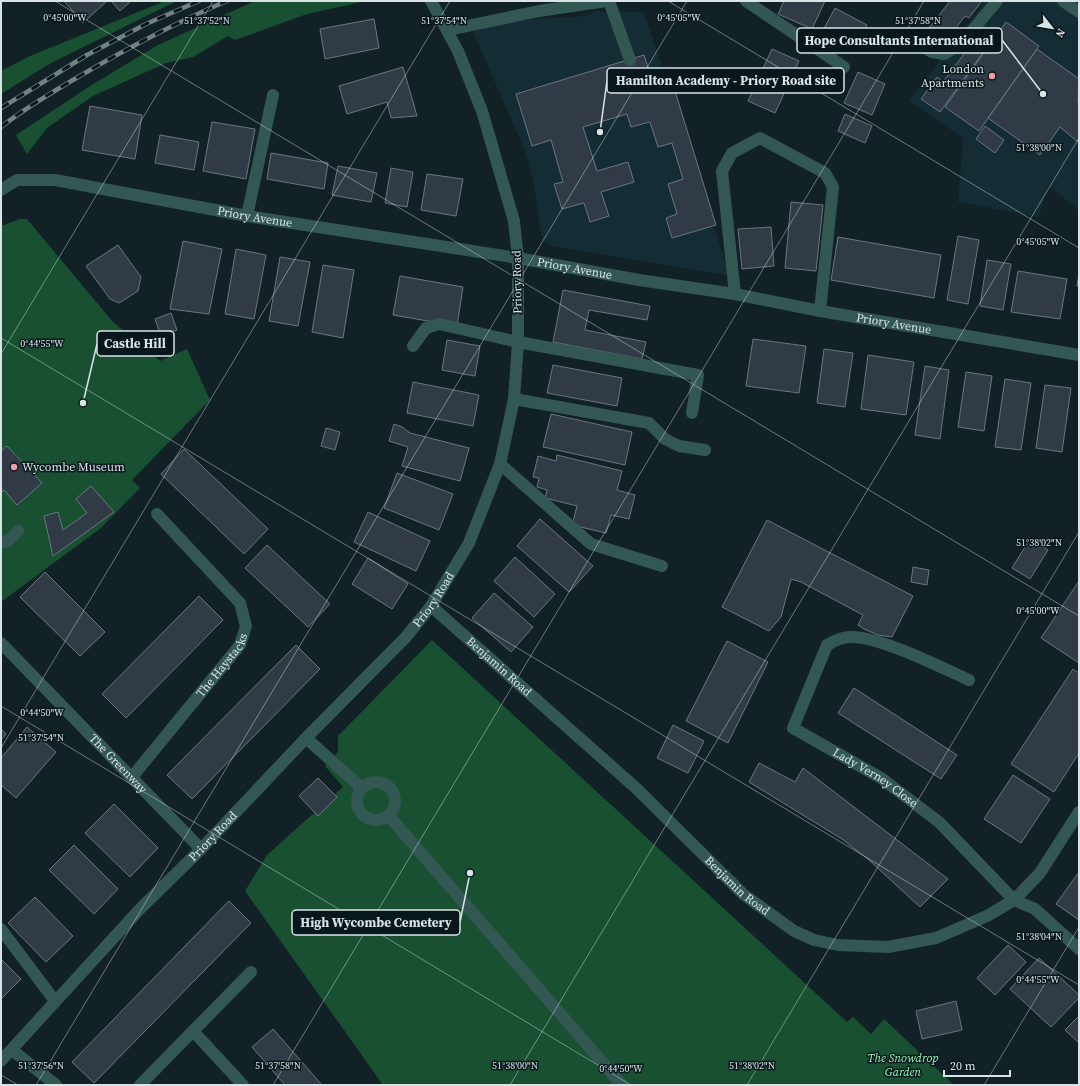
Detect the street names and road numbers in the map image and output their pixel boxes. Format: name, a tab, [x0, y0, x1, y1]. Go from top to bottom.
street label: Priory Avenue	[216, 203, 293, 231]
street label: Priory Road	[508, 250, 526, 314]
street label: Priory Avenue	[536, 254, 613, 283]
street label: Priory Avenue	[855, 309, 933, 338]
street label: Priory Road	[409, 569, 458, 631]
street label: The Haystacks	[193, 631, 251, 701]
street label: Benjamin Road	[463, 633, 535, 700]
street label: The Greenway	[86, 730, 151, 797]
street label: Lady Verney Close	[830, 744, 921, 811]
street label: Priory Road	[185, 808, 241, 865]
street label: Benjamin Road	[701, 853, 773, 919]

